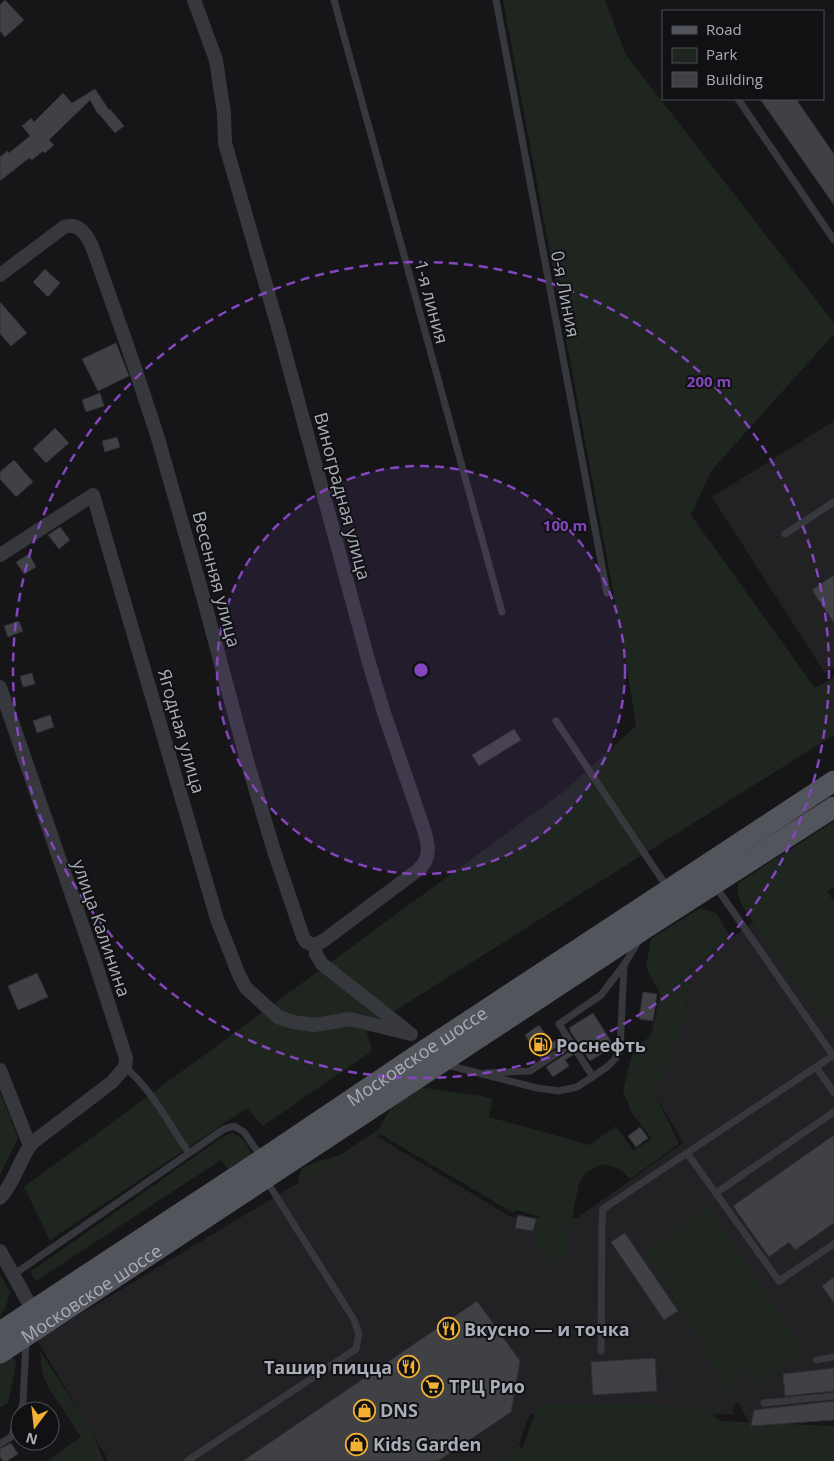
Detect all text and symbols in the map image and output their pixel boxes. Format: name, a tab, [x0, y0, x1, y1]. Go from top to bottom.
legend	[662, 10, 824, 100]
text: Road	[706, 19, 742, 39]
text: Park	[706, 44, 737, 64]
text: Building	[706, 69, 763, 89]
street label: 0-я Линия	[546, 249, 586, 339]
street label: 1-я линия	[409, 258, 455, 346]
text: 200 m	[687, 371, 731, 391]
street label: Виноградная улица	[309, 410, 377, 582]
street label: Весенняя улица	[187, 508, 247, 650]
text: 100 m	[543, 515, 587, 535]
centre of rings	[412, 661, 430, 679]
street label: Ягодная улица	[153, 666, 211, 796]
street label: улица Калинина	[67, 856, 137, 1000]
street label: Московское шоссе	[342, 1000, 492, 1111]
fuel station icon: Роснефть	[528, 1033, 552, 1057]
place label: Роснефть	[556, 1033, 646, 1057]
street label: Московское шоссе	[16, 1238, 166, 1348]
restaurant icon: Вкусно — и точка	[436, 1317, 460, 1341]
place label: Вкусно — и точка	[464, 1317, 630, 1341]
place label: Ташир пицца	[264, 1355, 392, 1379]
restaurant icon: Ташир пицца	[396, 1355, 420, 1379]
supermarket icon: ТРЦ Рио	[421, 1374, 445, 1398]
place label: ТРЦ Рио	[449, 1374, 525, 1398]
shop icon: DNS	[352, 1398, 376, 1422]
place label: DNS	[380, 1398, 418, 1422]
north arrow	[10, 1401, 60, 1451]
text: N	[24, 1428, 39, 1450]
shop icon: Kids Garden	[345, 1432, 369, 1456]
place label: Kids Garden	[373, 1432, 481, 1456]

